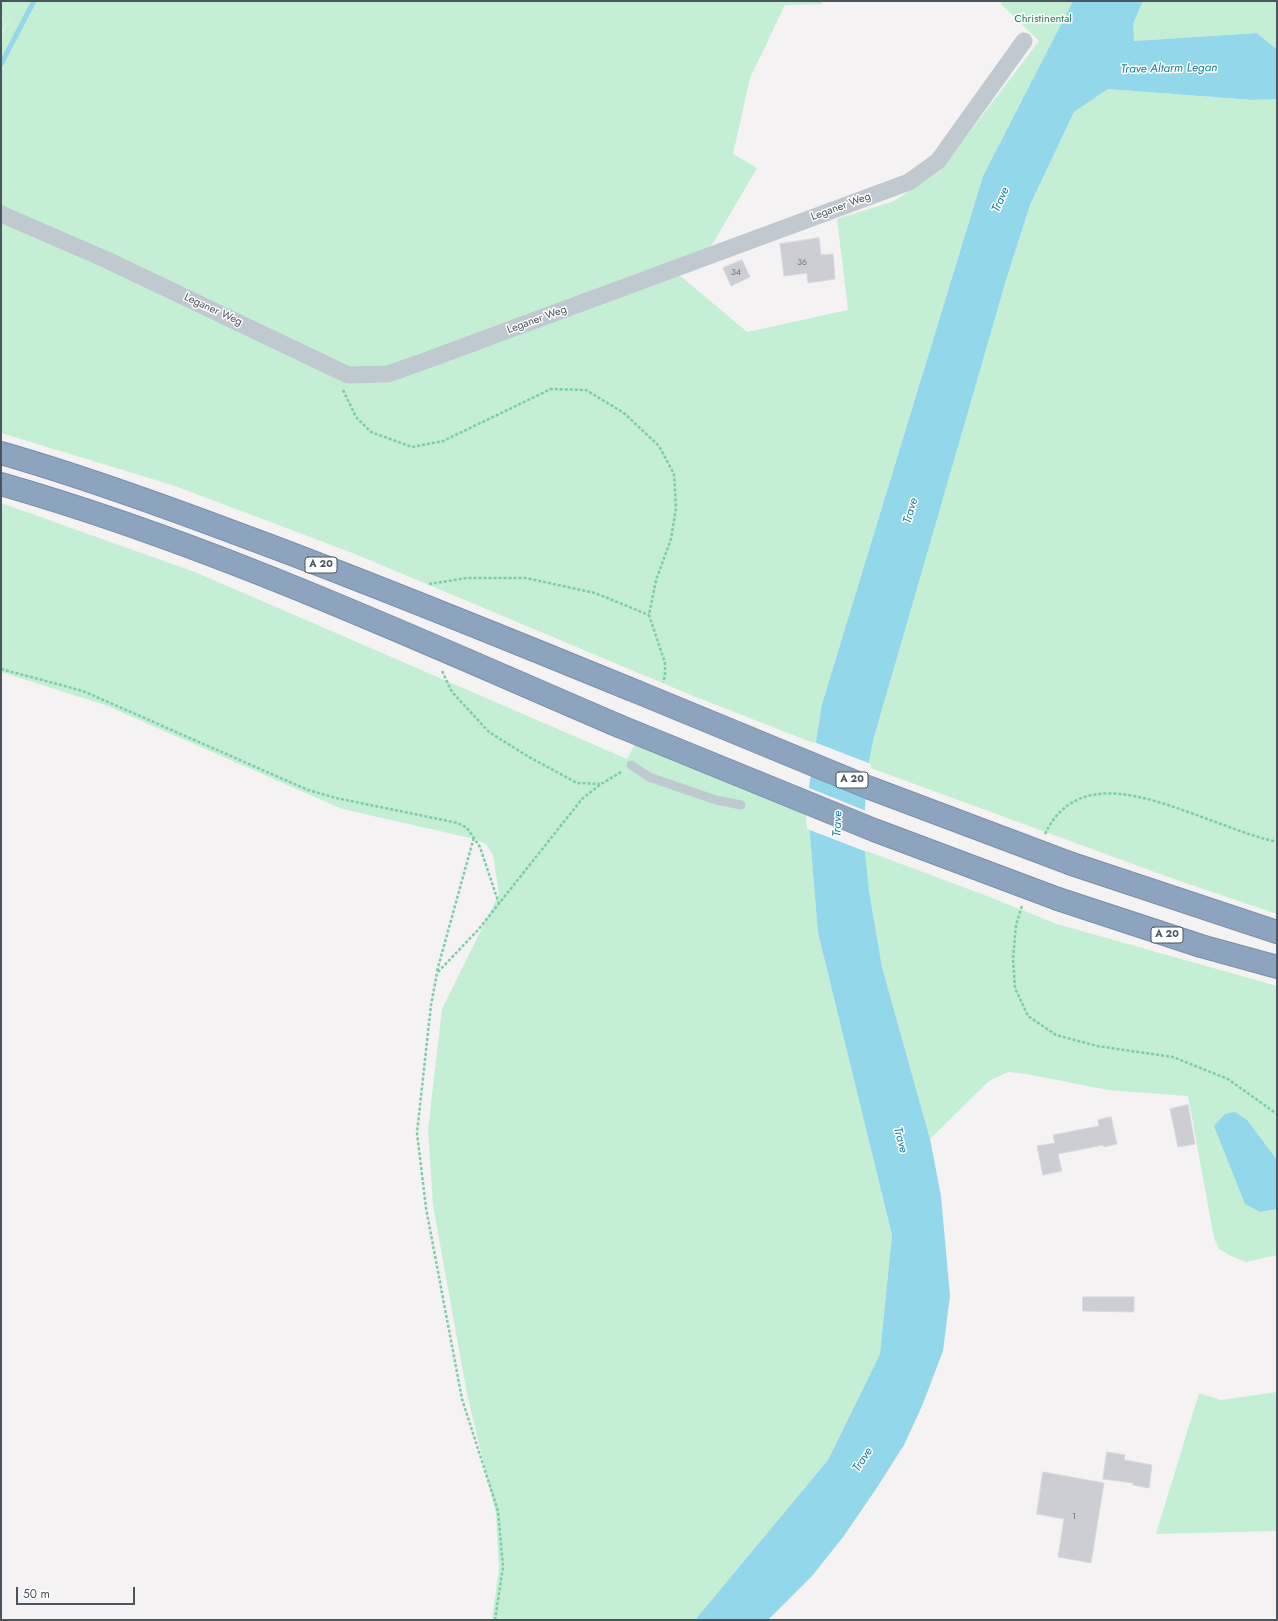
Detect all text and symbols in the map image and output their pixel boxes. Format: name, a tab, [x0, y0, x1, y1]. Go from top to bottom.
park label: Christinental	[1014, 12, 1072, 26]
water label: Trave Altarm Legan	[1121, 61, 1217, 77]
water label: Trave	[989, 185, 1013, 215]
street label: Leganer Weg	[809, 190, 873, 224]
house number: 36	[797, 258, 807, 268]
house number: 34	[731, 268, 741, 278]
street label: Leganer Weg	[182, 291, 244, 329]
street label: Leganer Weg	[505, 303, 569, 337]
water label: Trave	[901, 497, 921, 525]
road number: A 20	[305, 557, 337, 573]
road number: A 20	[836, 772, 868, 788]
water label: Trave	[830, 811, 846, 837]
road number: A 20	[1151, 927, 1183, 943]
water label: Trave	[890, 1126, 910, 1154]
water label: Trave	[850, 1445, 876, 1475]
house number: 1	[1072, 1512, 1076, 1522]
scale bar	[18, 1579, 137, 1605]
text: 50 m	[23, 1585, 50, 1603]

